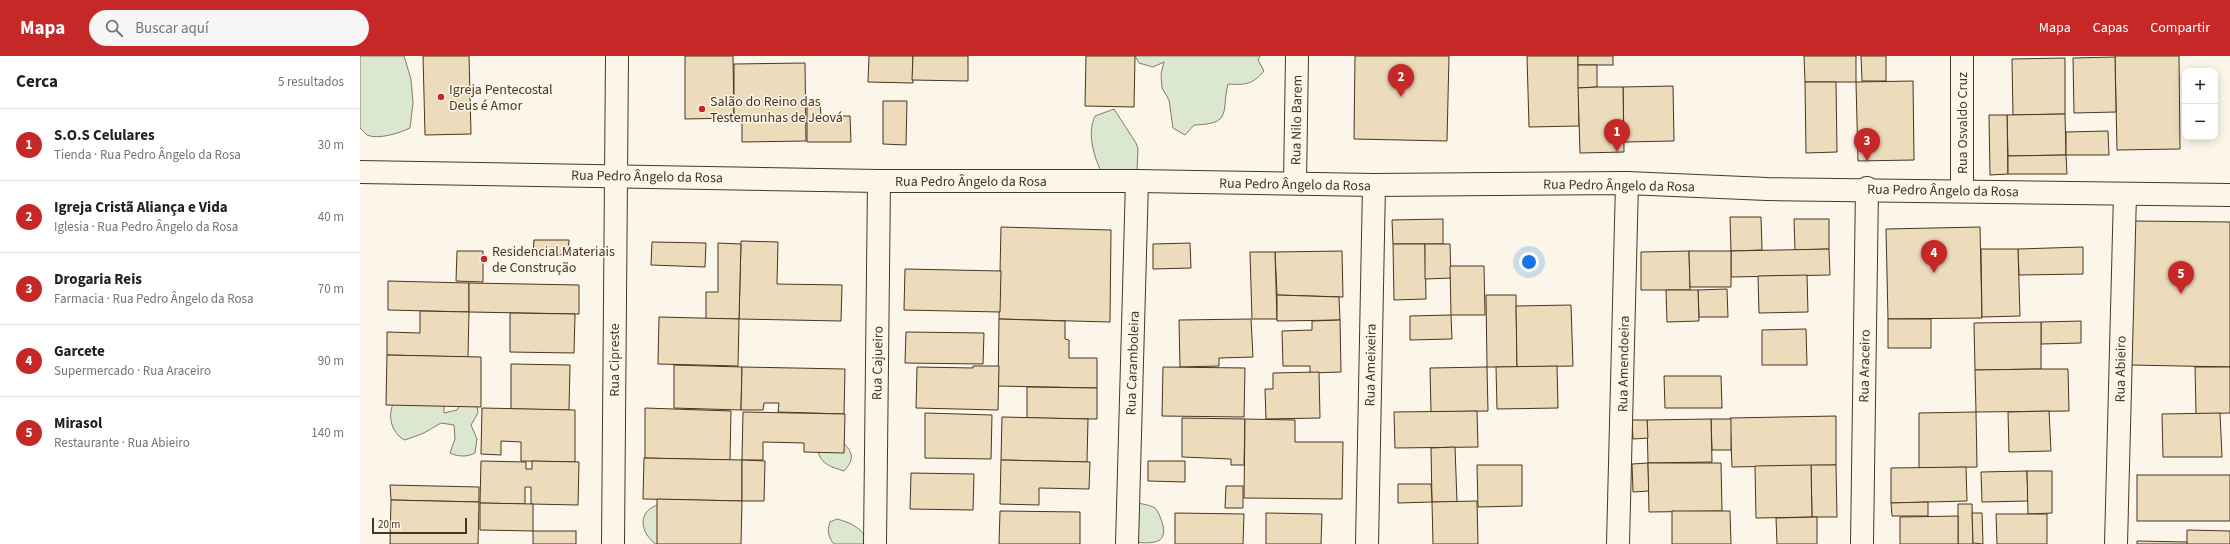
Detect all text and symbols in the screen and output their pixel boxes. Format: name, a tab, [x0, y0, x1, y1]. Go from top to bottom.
search box	[89, 10, 369, 46]
text: Mapa	[20, 15, 65, 42]
icon: search	[103, 17, 125, 39]
text: Buscar aquí	[135, 18, 209, 39]
text: Mapa	[2039, 18, 2071, 38]
text: Capas	[2093, 18, 2128, 38]
text: Compartir	[2150, 18, 2210, 38]
pin: 2	[1388, 64, 1414, 97]
map controls	[2182, 68, 2218, 140]
button: +	[2182, 68, 2218, 104]
text: Cerca	[16, 70, 58, 94]
street label: Rua Osvaldo Cruz	[1953, 72, 1973, 174]
text: 5 resultados	[278, 73, 344, 91]
street label: Rua Nilo Barem	[1286, 75, 1308, 165]
place label: Igreja Pentecostal Deus é Amor	[449, 80, 553, 116]
marker: Igreja Pentecostal Deus é Amor	[436, 92, 446, 102]
place label: Salão do Reino das Testemunhas de Jeová	[710, 92, 843, 128]
marker: Salão do Reino das Testemunhas de Jeová	[697, 104, 707, 114]
button: −	[2182, 104, 2218, 140]
pin: 1	[1604, 119, 1630, 152]
text: S.O.S Celulares	[54, 125, 155, 146]
pin: 3	[1854, 128, 1880, 161]
text: 1	[26, 136, 32, 154]
text: 30 m	[318, 136, 344, 154]
text: Tienda · Rua Pedro Ângelo da Rosa	[54, 146, 241, 164]
street label: Rua Pedro Ângelo da Rosa	[571, 166, 723, 188]
street label: Rua Pedro Ângelo da Rosa	[895, 172, 1047, 192]
street label: Rua Pedro Ângelo da Rosa	[1219, 174, 1371, 196]
street label: Rua Pedro Ângelo da Rosa	[1543, 175, 1695, 197]
street label: Rua Pedro Ângelo da Rosa	[1867, 180, 2019, 202]
text: Igreja Cristã Aliança e Vida	[54, 197, 228, 218]
text: 2	[26, 208, 32, 226]
text: 40 m	[318, 208, 344, 226]
text: Iglesia · Rua Pedro Ângelo da Rosa	[54, 218, 238, 236]
pin: 4	[1921, 240, 1947, 273]
place label: Residencial Materiais de Construção	[492, 242, 615, 278]
your location	[1519, 252, 1539, 272]
marker: Residencial Materiais de Construção	[479, 254, 489, 264]
pin: 5	[2168, 261, 2194, 294]
text: Drogaria Reis	[54, 269, 142, 290]
text: 3	[26, 280, 32, 298]
text: 70 m	[318, 280, 344, 298]
text: Farmacia · Rua Pedro Ângelo da Rosa	[54, 290, 253, 308]
street label: Rua Caramboleira	[1121, 310, 1145, 416]
street label: Rua Amendoeira	[1613, 316, 1635, 412]
street label: Rua Cipreste	[605, 323, 625, 397]
street label: Rua Ameixeira	[1360, 323, 1382, 407]
street label: Rua Cajueiro	[867, 326, 889, 400]
street label: Rua Araceiro	[1854, 329, 1876, 403]
street label: Rua Abieiro	[2110, 335, 2132, 403]
text: Garcete	[54, 341, 105, 362]
text: 4	[26, 352, 32, 370]
text: 90 m	[318, 352, 344, 370]
text: Supermercado · Rua Araceiro	[54, 362, 211, 380]
text: Mirasol	[54, 413, 102, 434]
text: 5	[26, 424, 32, 442]
text: 140 m	[311, 424, 344, 442]
text: Restaurante · Rua Abieiro	[54, 434, 190, 452]
scale bar	[372, 516, 467, 535]
text: 20 m	[378, 517, 400, 532]

